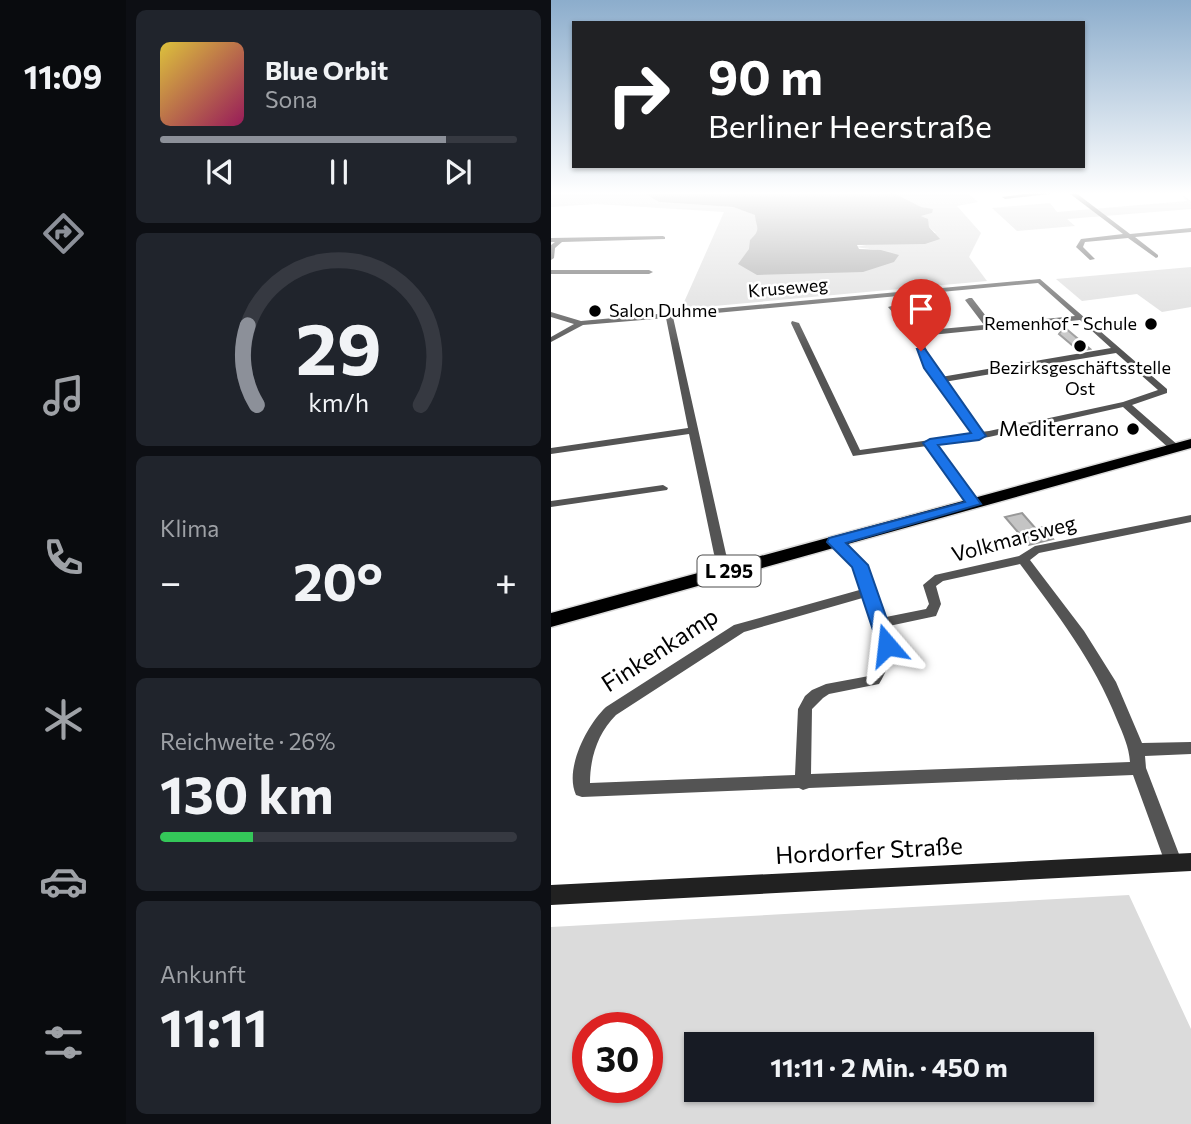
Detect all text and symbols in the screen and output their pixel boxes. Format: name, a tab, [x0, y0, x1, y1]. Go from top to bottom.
text: 90 m	[708, 45, 823, 105]
icon: right	[593, 49, 684, 140]
text: Blue Orbit	[265, 54, 388, 85]
text: 11:09	[24, 56, 102, 96]
text: Sona	[265, 85, 317, 113]
text: Berliner Heerstraße	[708, 105, 992, 145]
icon: previous	[201, 153, 239, 191]
icon: pause	[320, 153, 358, 191]
icon: next	[439, 153, 477, 191]
icon: directions	[39, 209, 88, 258]
street label: Kruseweg	[747, 273, 829, 301]
pin	[891, 279, 951, 351]
icon: arrive	[902, 290, 940, 328]
place label: Salon Duhme	[609, 299, 717, 321]
text: 29	[296, 302, 381, 391]
marker: Salon Duhme	[587, 303, 603, 319]
place label: Remenhof - Schule	[984, 312, 1137, 334]
marker: Remenhof - Schule	[1143, 316, 1159, 332]
marker: Bezirksgeschäftsstelle Ost	[1072, 338, 1088, 354]
place label: Bezirksgeschäftsstelle Ost	[989, 356, 1171, 399]
icon: music	[39, 371, 88, 420]
text: km/h	[308, 387, 369, 417]
place label: Mediterrano	[999, 415, 1119, 440]
marker: Mediterrano	[1125, 421, 1141, 437]
street label: Volkmarsweg	[949, 509, 1079, 566]
text: Klima	[160, 514, 219, 542]
icon: phone	[39, 533, 88, 582]
text: 20°	[293, 548, 383, 612]
road number: L 295	[697, 556, 761, 586]
text: −	[160, 557, 182, 604]
text: +	[495, 557, 517, 604]
street label: Finkenkamp	[595, 600, 723, 697]
position arrow	[850, 608, 924, 682]
icon: climate	[39, 695, 88, 744]
text: Reichweite · 26%	[160, 727, 336, 755]
text: 130 km	[160, 761, 334, 825]
street label: Hordorfer Straße	[774, 830, 963, 869]
icon: car	[39, 857, 88, 906]
text: Ankunft	[160, 960, 246, 988]
text: 11:11	[160, 994, 268, 1058]
speed limit sign: 30	[572, 1012, 663, 1103]
icon: filters	[39, 1018, 88, 1067]
text: 11:11 · 2 Min. · 450 m	[770, 1051, 1008, 1082]

